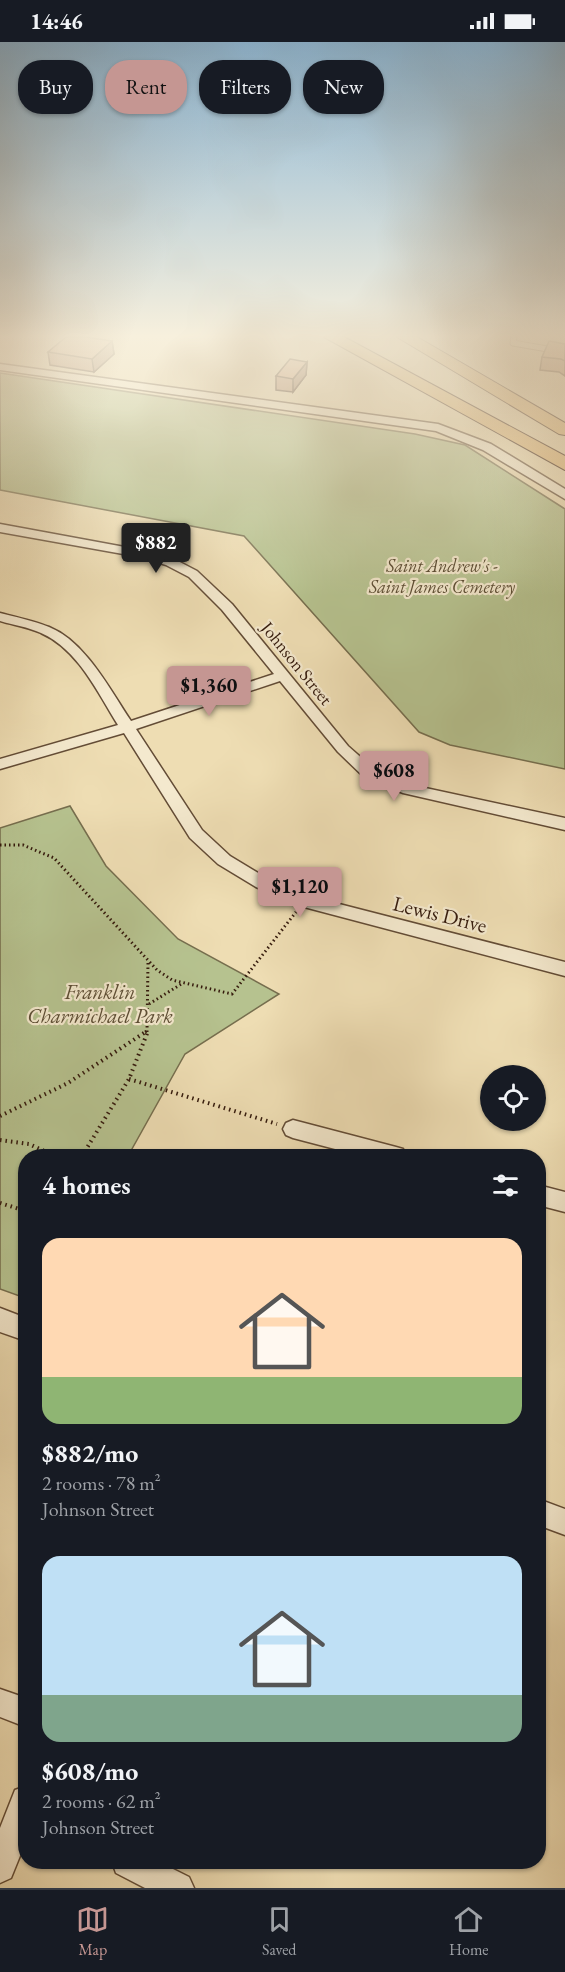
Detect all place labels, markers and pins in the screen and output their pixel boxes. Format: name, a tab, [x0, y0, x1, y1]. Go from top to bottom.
pin: $882	[120, 523, 192, 574]
pin: $1,360	[160, 666, 258, 717]
pin: $608	[358, 751, 430, 802]
pin: $1,120	[251, 867, 349, 918]

